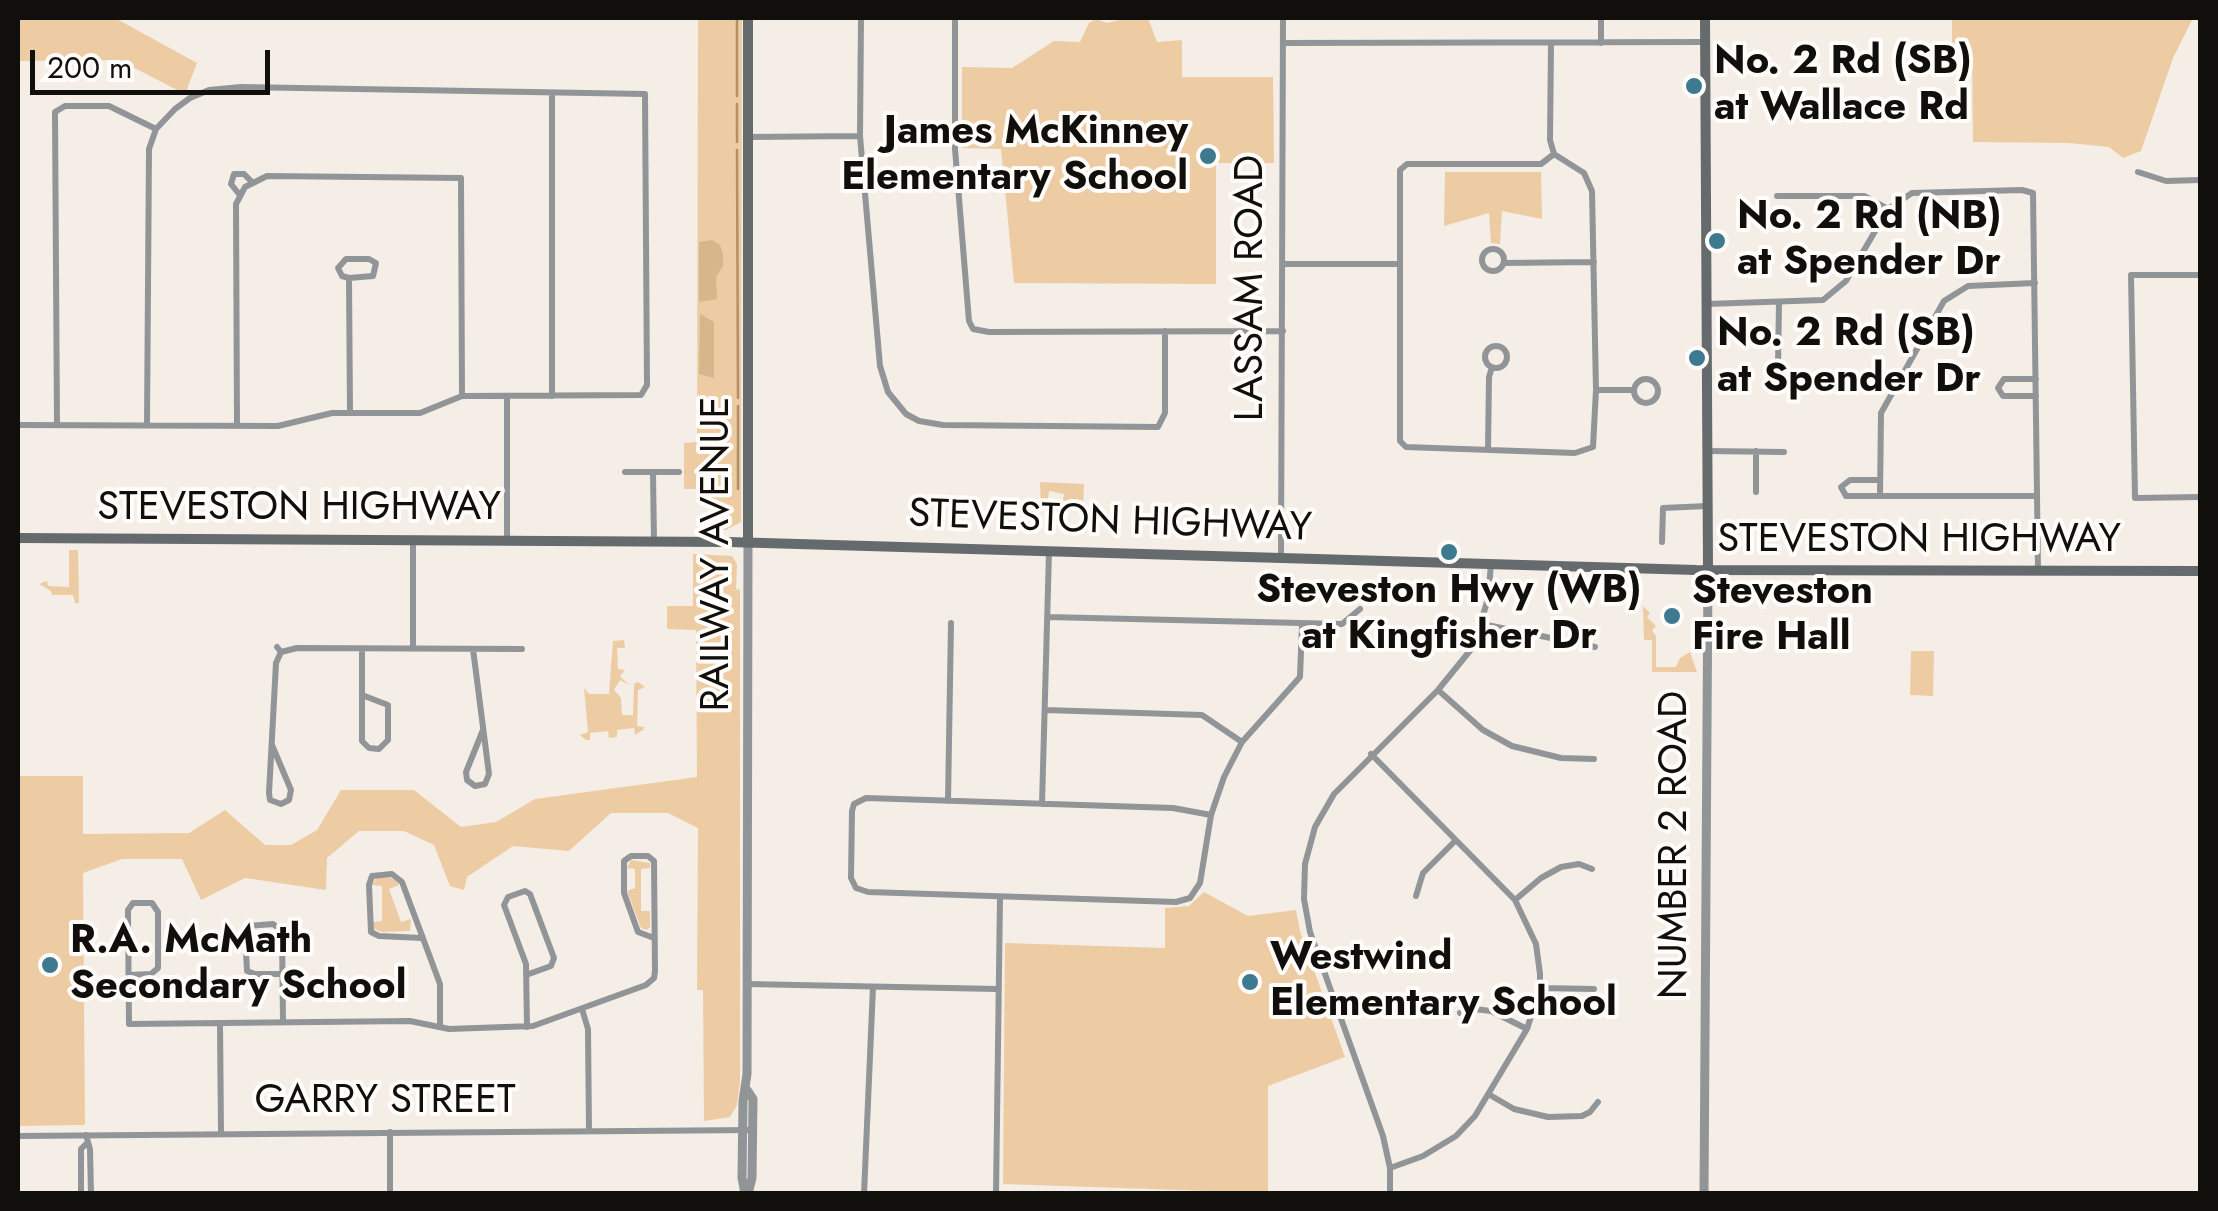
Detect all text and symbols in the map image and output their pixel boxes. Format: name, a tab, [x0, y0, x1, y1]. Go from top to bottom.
scale bar	[35, 30, 275, 92]
place label: No. 2 Rd (SB) at Wallace Rd	[1714, 39, 1972, 133]
text: 200 m	[47, 46, 132, 89]
marker: No. 2 Rd (SB) at Wallace Rd	[1683, 75, 1705, 97]
place label: James McKinney Elementary School	[841, 109, 1188, 203]
marker: James McKinney Elementary School	[1197, 145, 1219, 167]
street label: LASSAM ROAD	[1228, 155, 1276, 421]
place label: No. 2 Rd (NB) at Spender Dr	[1737, 194, 2002, 288]
marker: No. 2 Rd (NB) at Spender Dr	[1706, 230, 1728, 252]
place label: No. 2 Rd (SB) at Spender Dr	[1717, 311, 1981, 405]
marker: No. 2 Rd (SB) at Spender Dr	[1686, 347, 1708, 369]
street label: RAILWAY AVENUE	[694, 396, 742, 712]
street label: STEVESTON HIGHWAY	[97, 485, 501, 533]
street label: STEVESTON HIGHWAY	[907, 492, 1313, 554]
street label: STEVESTON HIGHWAY	[1717, 517, 2121, 565]
marker: Steveston Hwy (WB) at Kingfisher Dr	[1438, 541, 1460, 563]
place label: Steveston Hwy (WB) at Kingfisher Dr	[1256, 568, 1642, 662]
place label: Steveston Fire Hall	[1692, 569, 1873, 663]
marker: Steveston Fire Hall	[1661, 605, 1683, 627]
street label: NUMBER 2 ROAD	[1652, 691, 1700, 999]
place label: R.A. McMath Secondary School	[70, 918, 407, 1012]
place label: Westwind Elementary School	[1270, 935, 1617, 1029]
marker: R.A. McMath Secondary School	[39, 954, 61, 976]
marker: Westwind Elementary School	[1239, 971, 1261, 993]
street label: GARRY STREET	[255, 1078, 515, 1126]

